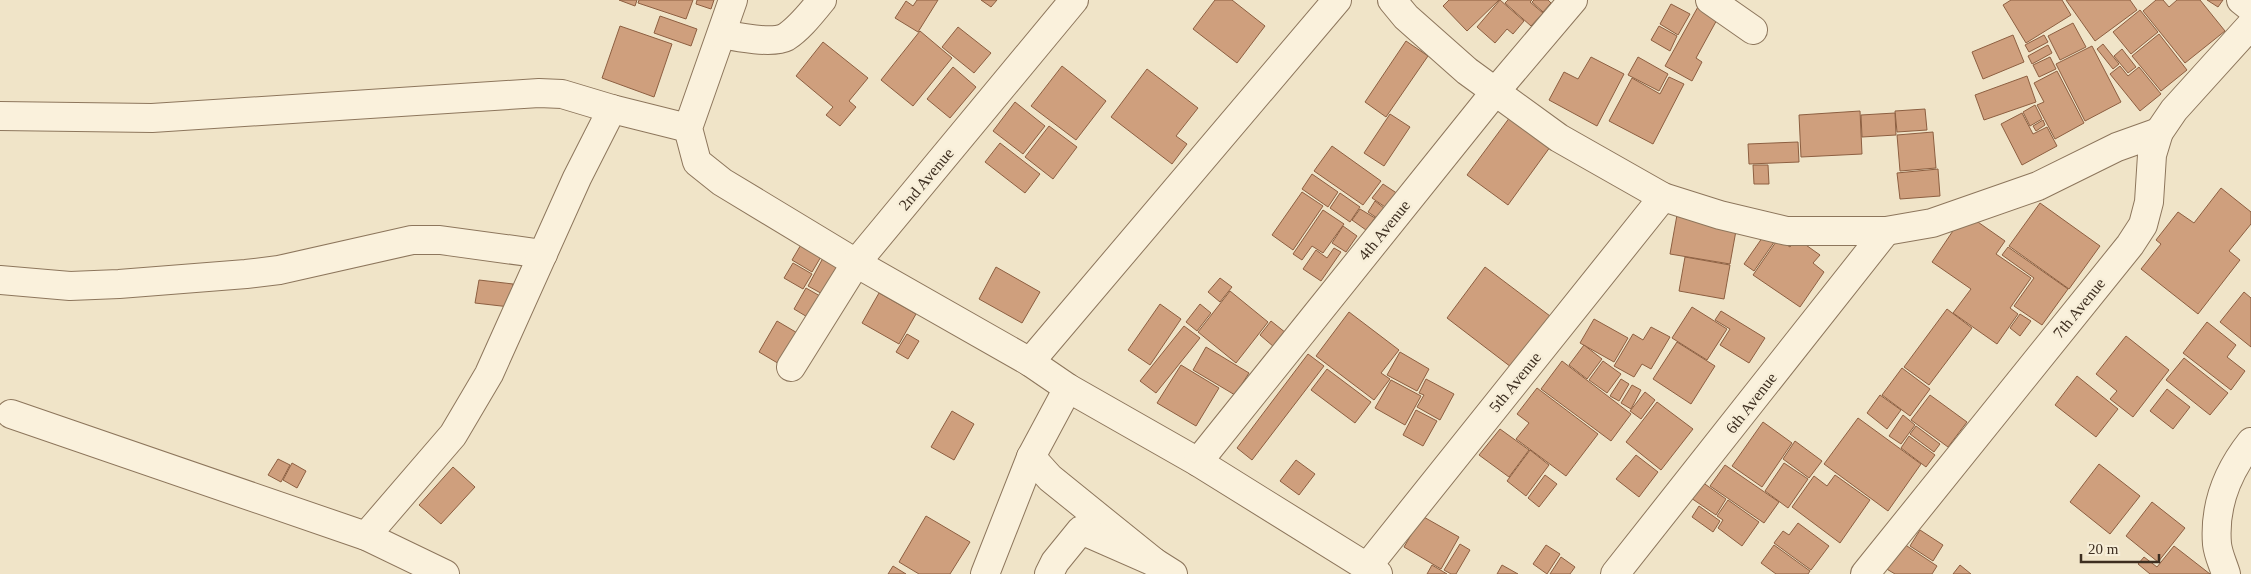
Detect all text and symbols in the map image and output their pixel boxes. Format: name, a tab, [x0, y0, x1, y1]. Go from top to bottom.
street label: 2nd Avenue	[895, 145, 957, 213]
street label: 4th Avenue	[1355, 197, 1413, 263]
street label: 7th Avenue	[2050, 275, 2108, 341]
street label: 5th Avenue	[1486, 349, 1544, 415]
street label: 6th Avenue	[1722, 369, 1780, 437]
scale bar	[2081, 532, 2158, 564]
text: 20 m	[2088, 541, 2119, 557]

